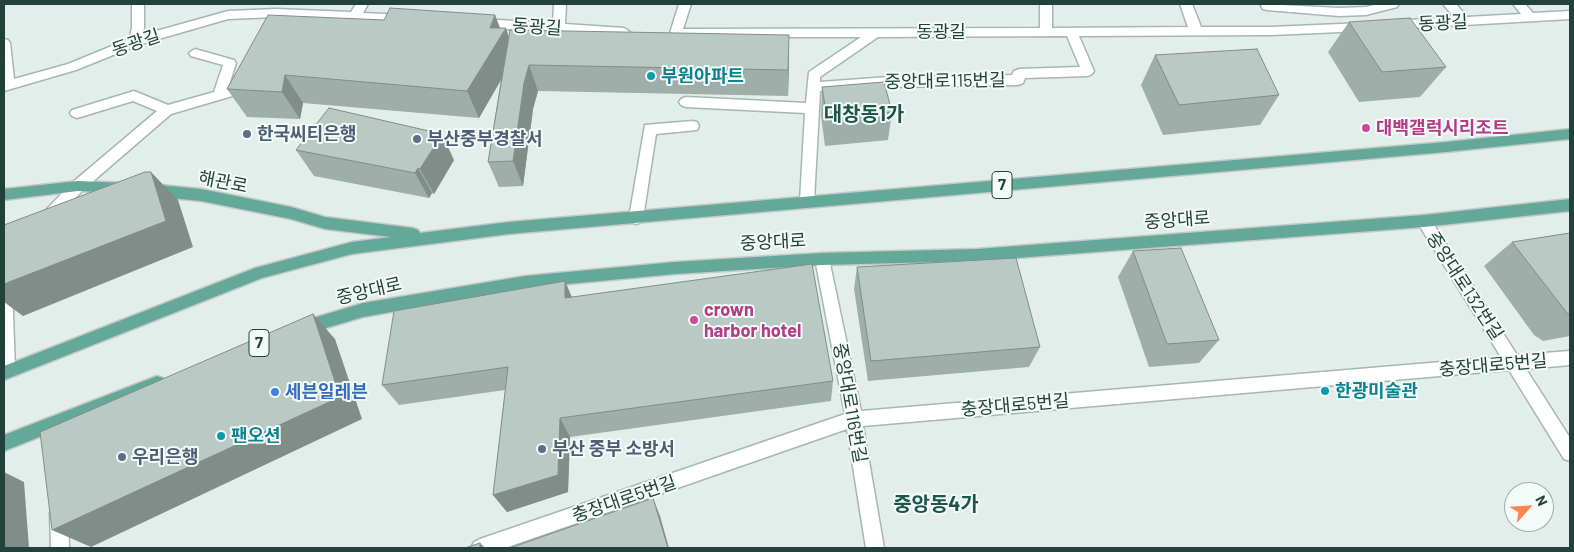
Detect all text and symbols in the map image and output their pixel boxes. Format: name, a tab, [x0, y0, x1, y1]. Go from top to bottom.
street label: 동광길	[1418, 11, 1468, 35]
street label: 동광길	[511, 14, 563, 40]
street label: 동광길	[916, 21, 966, 43]
street label: 동광길	[109, 25, 163, 61]
place label: 부원아파트	[661, 65, 744, 87]
street label: 중앙대로115번길	[884, 69, 1006, 93]
marker: 부원아파트	[645, 70, 657, 82]
district label: 대창동1가	[824, 102, 904, 126]
place label: 대백갤럭시리조트	[1376, 117, 1508, 139]
marker: 대백갤럭시리조트	[1360, 122, 1372, 134]
place label: 한국씨티은행	[257, 123, 356, 145]
marker: 한국씨티은행	[241, 128, 253, 140]
place label: 부산중부경찰서	[427, 128, 543, 150]
marker: 부산중부경찰서	[411, 133, 423, 145]
street label: 해관로	[197, 167, 249, 197]
road number: 7	[992, 172, 1012, 198]
street label: 중앙대로	[1143, 207, 1211, 233]
street label: 중앙대로132번길	[1422, 228, 1508, 344]
street label: 중앙대로	[739, 229, 807, 255]
street label: 중앙대로	[334, 273, 404, 309]
place label: crown harbor hotel	[704, 299, 801, 342]
marker: crown harbor hotel	[688, 314, 700, 326]
road number: 7	[249, 329, 269, 356]
street label: 중앙대로116번길	[829, 341, 871, 465]
street label: 충장대로5번길	[1438, 350, 1548, 380]
place label: 한광미술관	[1335, 380, 1418, 402]
place label: 세븐일레븐	[285, 381, 368, 403]
marker: 한광미술관	[1319, 385, 1331, 397]
marker: 세븐일레븐	[269, 386, 281, 398]
street label: 충장대로5번길	[960, 390, 1070, 420]
place label: 팬오션	[231, 425, 281, 447]
marker: 팬오션	[215, 430, 227, 442]
place label: 부산 중부 소방서	[552, 438, 675, 460]
marker: 부산 중부 소방서	[536, 443, 548, 455]
place label: 우리은행	[132, 446, 198, 468]
marker: 우리은행	[116, 451, 128, 463]
street label: 충장대로5번길	[569, 471, 679, 527]
north arrow	[1504, 482, 1554, 532]
district label: 중앙동4가	[893, 492, 979, 516]
text: N	[1532, 493, 1552, 509]

